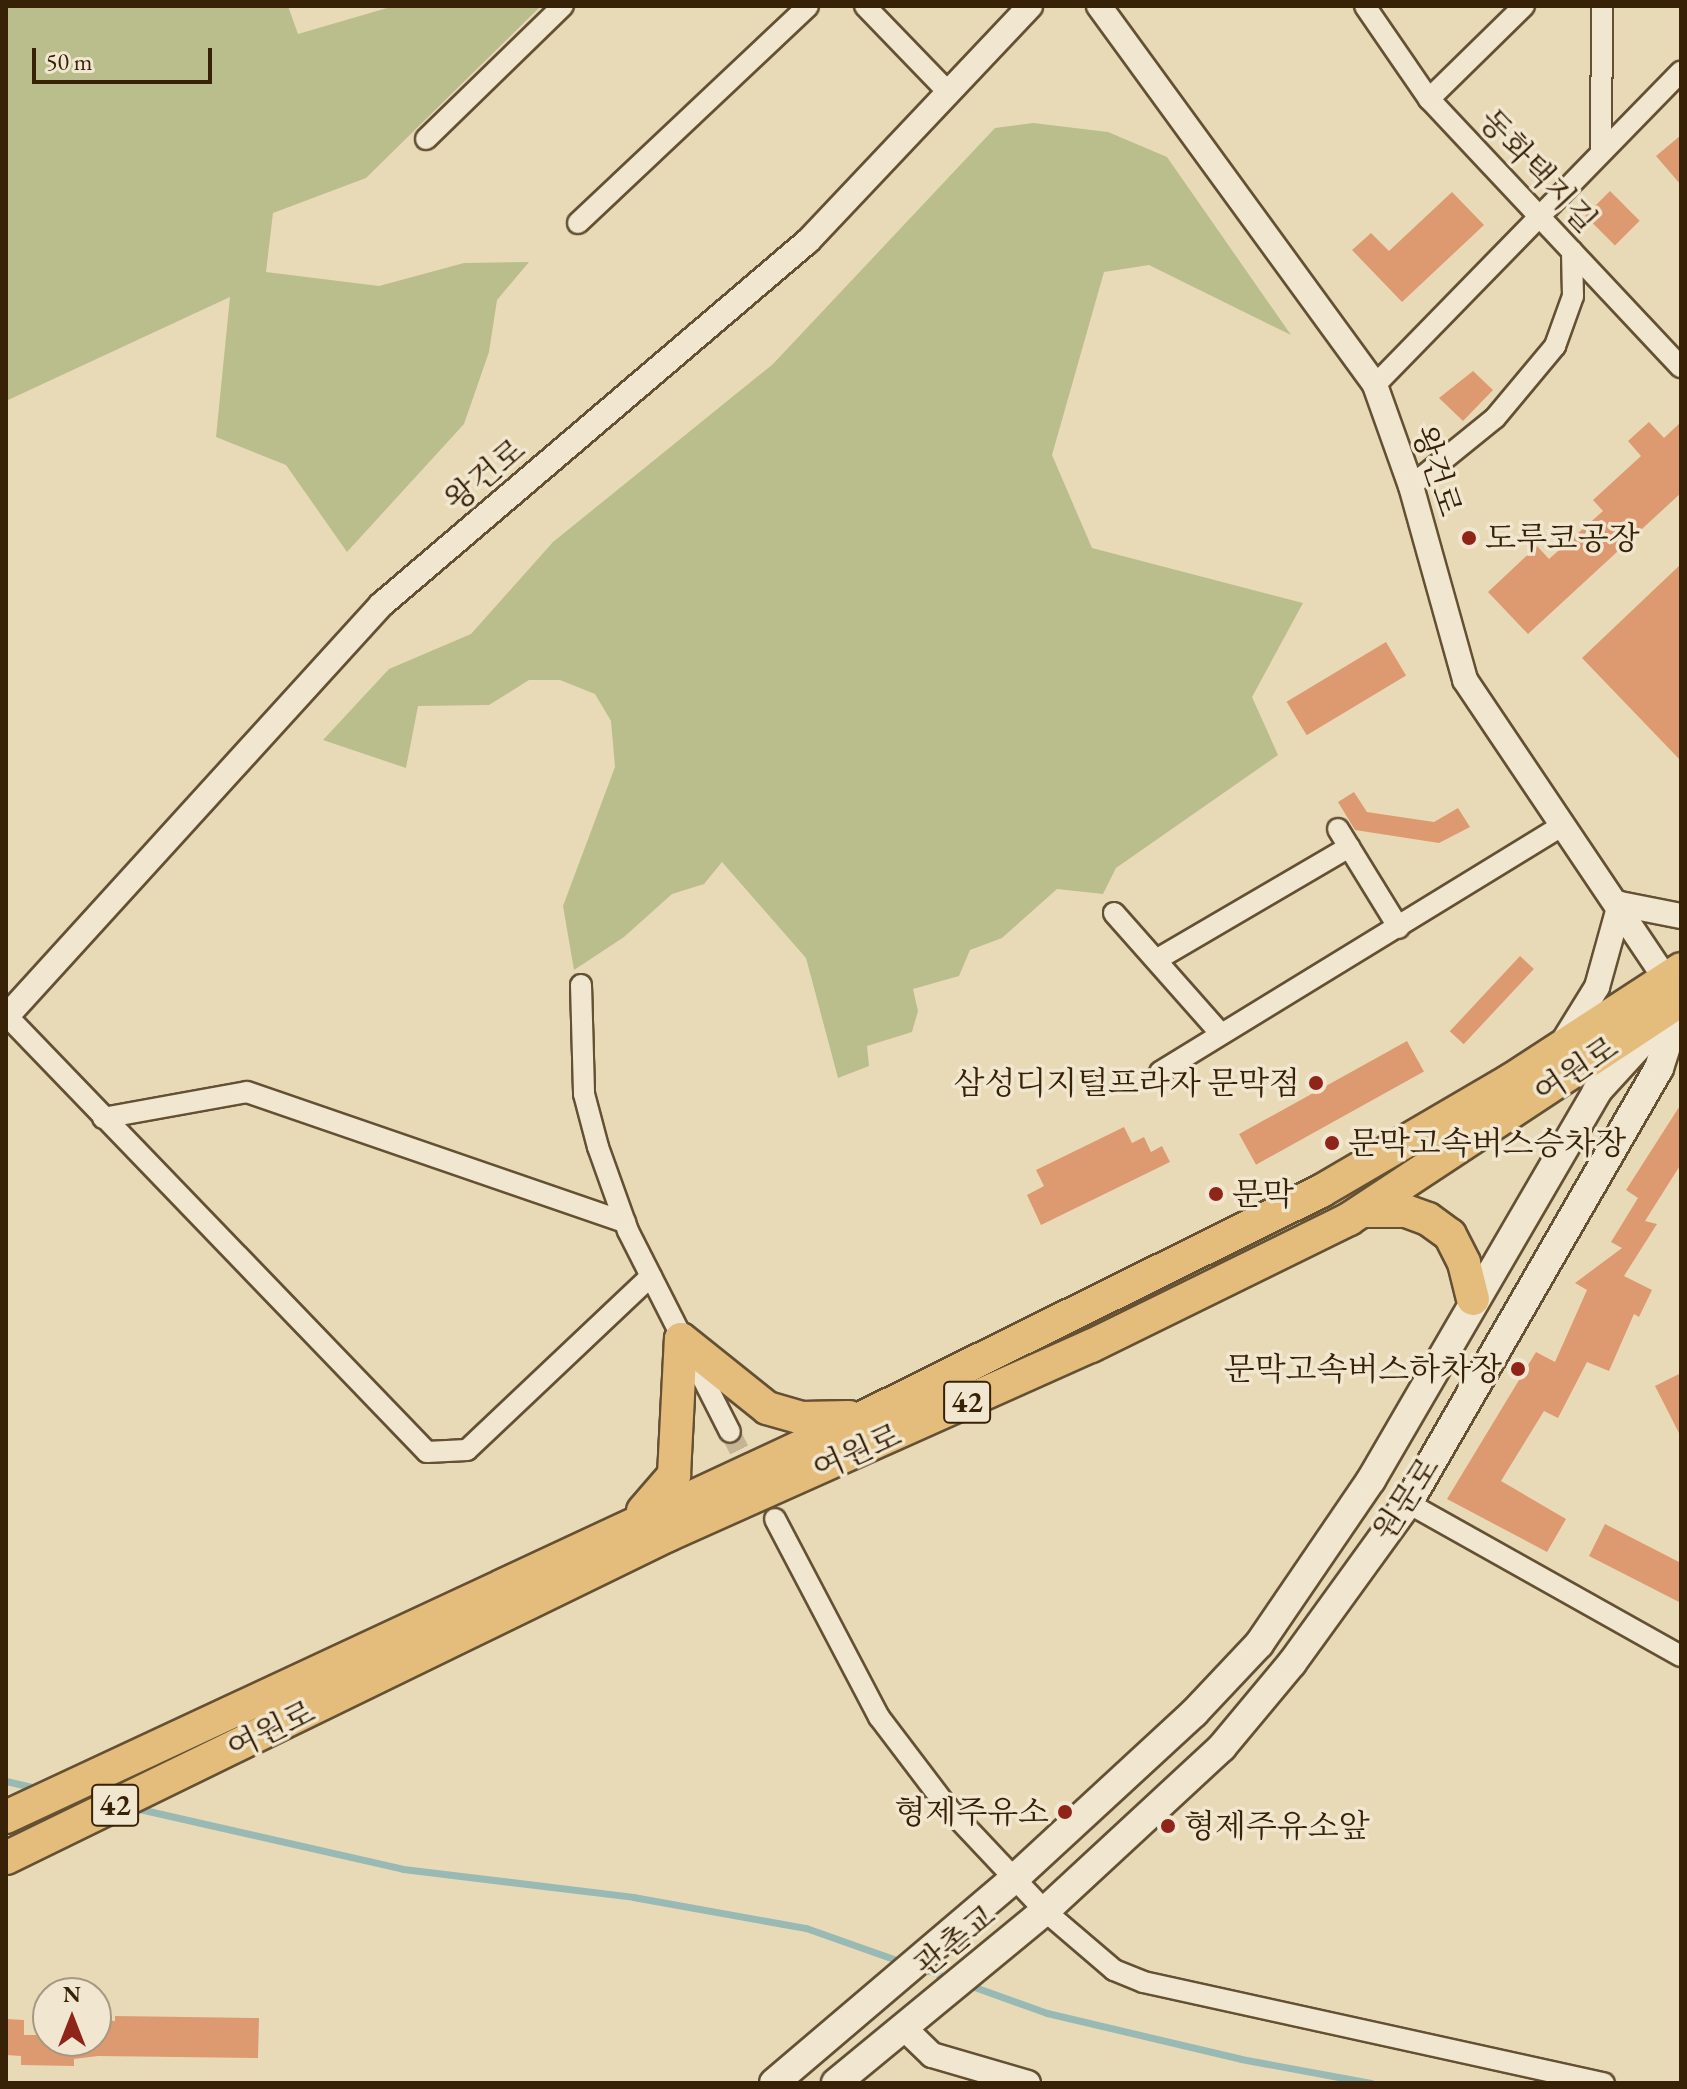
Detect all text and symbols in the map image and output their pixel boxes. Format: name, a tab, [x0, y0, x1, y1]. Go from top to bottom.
scale bar	[36, 32, 216, 82]
text: 50 m	[46, 46, 93, 77]
street label: 동화택지길	[1471, 101, 1605, 241]
street label: 왕건로	[1404, 421, 1470, 521]
street label: 왕건로	[437, 430, 533, 520]
place label: 도루코공장	[1485, 519, 1640, 557]
marker: 도루코공장	[1460, 529, 1478, 547]
street label: 여원로	[1527, 1028, 1625, 1112]
place label: 삼성디지털프라자 문막점	[954, 1064, 1300, 1102]
marker: 삼성디지털프라자 문막점	[1307, 1074, 1325, 1092]
place label: 문막고속버스승차장	[1348, 1124, 1626, 1162]
marker: 문막고속버스승차장	[1323, 1134, 1341, 1152]
place label: 문막	[1232, 1175, 1294, 1213]
marker: 문막	[1207, 1185, 1225, 1203]
place label: 문막고속버스하차장	[1224, 1350, 1502, 1388]
marker: 문막고속버스하차장	[1509, 1360, 1527, 1378]
road number: 42	[943, 1376, 991, 1428]
street label: 여원로	[807, 1416, 907, 1488]
street label: 원문로	[1365, 1450, 1447, 1548]
street label: 여원로	[221, 1692, 321, 1768]
road number: 42	[91, 1779, 139, 1831]
place label: 형제주유소	[894, 1793, 1049, 1831]
marker: 형제주유소	[1056, 1803, 1074, 1821]
place label: 형제주유소앞	[1184, 1807, 1369, 1845]
marker: 형제주유소앞	[1159, 1817, 1177, 1835]
street label: 관촌교	[907, 1897, 1003, 1985]
north arrow	[32, 1977, 112, 2057]
text: N	[63, 1980, 81, 2009]

